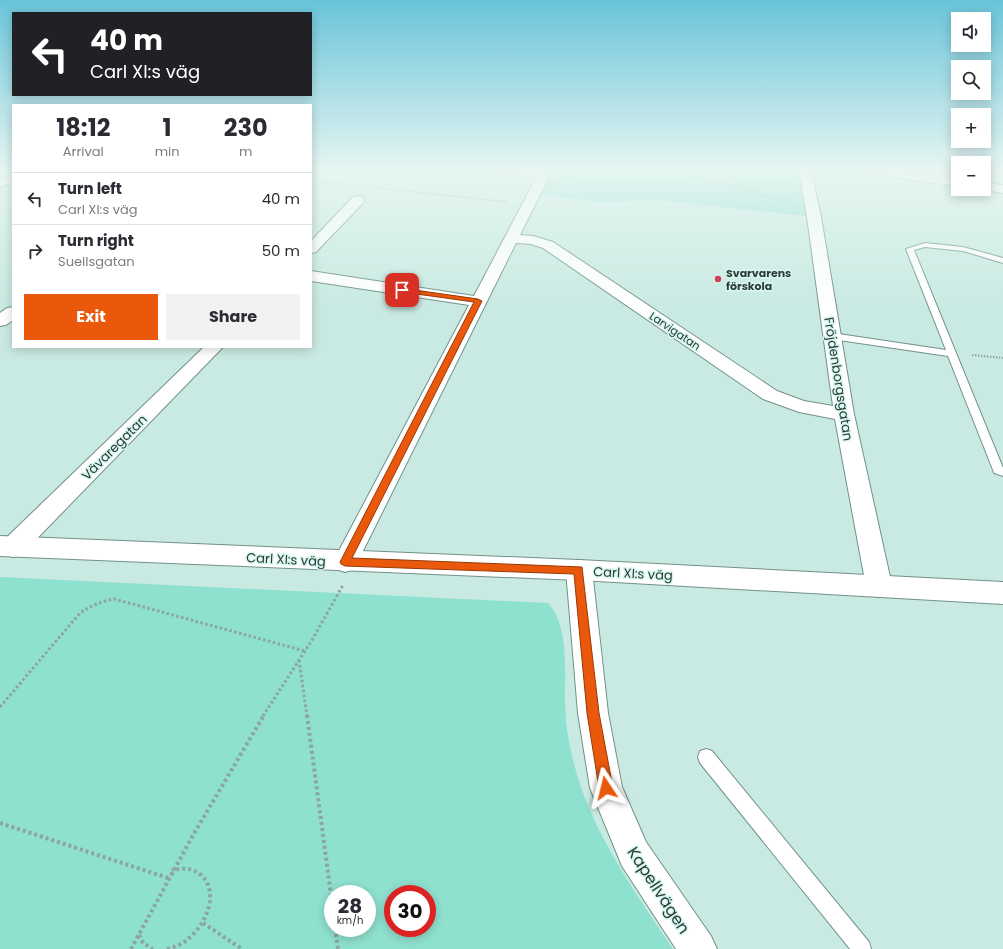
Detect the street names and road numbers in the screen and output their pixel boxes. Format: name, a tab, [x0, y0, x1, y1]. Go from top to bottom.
street label: Larvigatan	[646, 308, 704, 354]
street label: Fröjdenborgsgatan	[819, 316, 858, 442]
street label: Vävaregatan	[77, 410, 151, 484]
street label: Carl XI:s väg	[246, 548, 326, 571]
street label: Carl XI:s väg	[593, 562, 673, 585]
street label: Kapellvägen	[622, 842, 695, 938]

